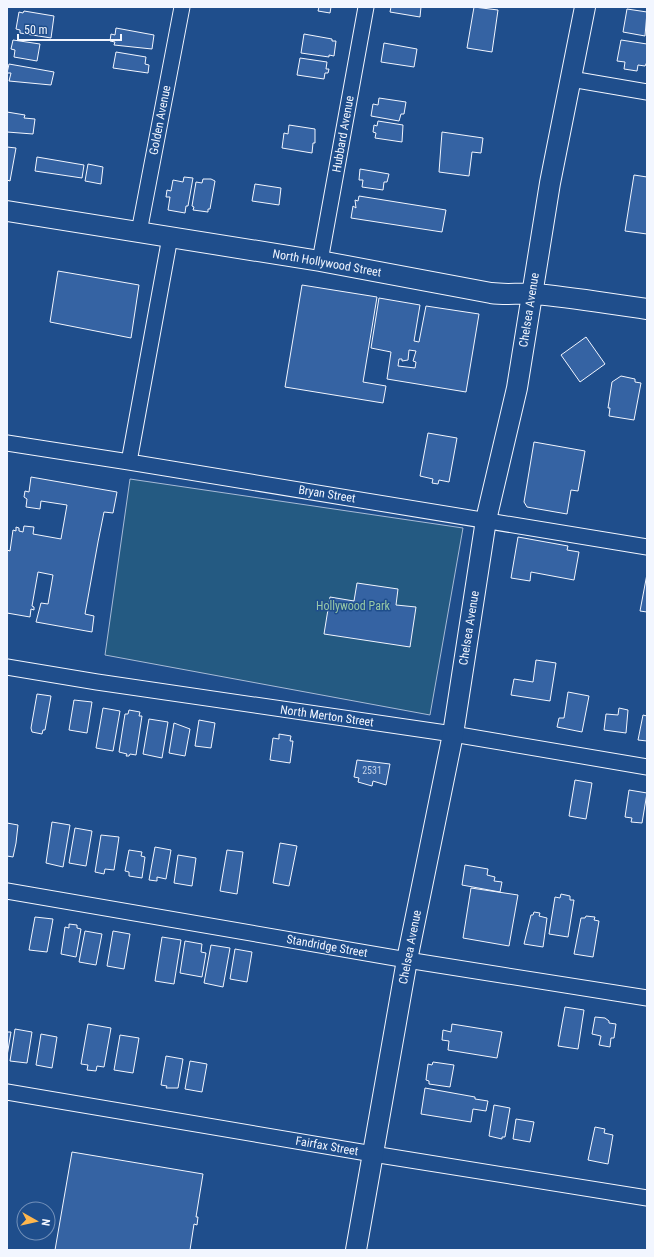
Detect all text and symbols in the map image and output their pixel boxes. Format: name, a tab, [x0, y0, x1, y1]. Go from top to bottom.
scale bar	[18, 16, 121, 42]
text: 50 m	[24, 23, 48, 37]
street label: Golden Avenue	[146, 84, 174, 156]
street label: Hubbard Avenue	[329, 94, 357, 173]
street label: North Hollywood Street	[272, 247, 383, 280]
street label: Chelsea Avenue	[516, 271, 542, 348]
street label: Bryan Street	[297, 483, 357, 505]
street label: Chelsea Avenue	[456, 589, 482, 666]
park label: Hollywood Park	[316, 599, 391, 613]
street label: North Merton Street	[279, 703, 375, 730]
house number: 2531	[362, 765, 382, 776]
street label: Chelsea Avenue	[396, 908, 424, 985]
street label: Standridge Street	[285, 932, 369, 960]
street label: Fairfax Street	[295, 1134, 360, 1158]
north arrow	[16, 1201, 56, 1241]
text: N	[38, 1218, 52, 1227]

